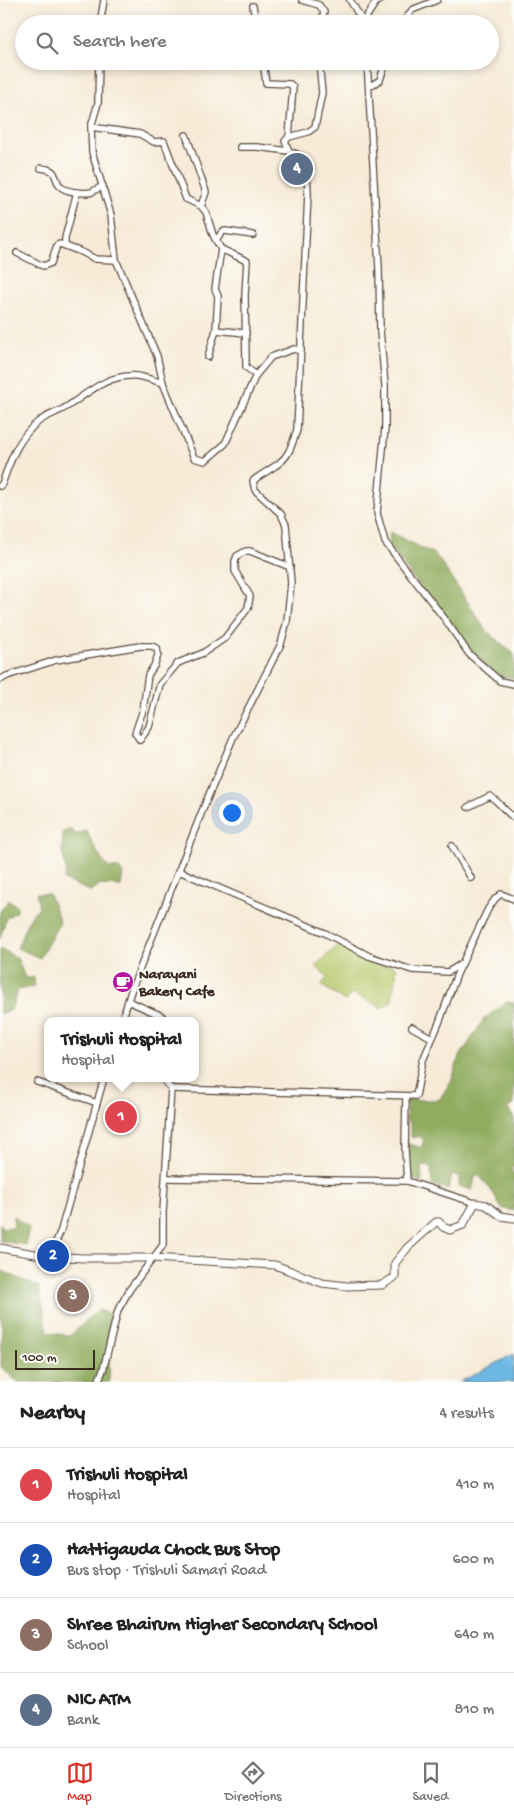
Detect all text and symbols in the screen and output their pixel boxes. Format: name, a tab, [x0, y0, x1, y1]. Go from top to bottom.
search box	[15, 15, 499, 70]
icon: search	[33, 29, 61, 57]
text: Search here	[73, 31, 167, 54]
pin: 4	[281, 150, 313, 188]
your location	[219, 800, 245, 826]
place label: Narayani Bakery Cafe	[138, 966, 216, 1001]
cafe icon: Narayani Bakery Cafe	[111, 970, 135, 994]
popup	[44, 1017, 199, 1082]
text: Trishuli Hospital	[61, 1029, 182, 1052]
text: Hospital	[61, 1052, 115, 1071]
pin: 1	[105, 1098, 137, 1136]
pin: 2	[37, 1237, 69, 1275]
pin: 3	[57, 1277, 89, 1315]
scale bar	[15, 1347, 95, 1370]
text: 100 m	[22, 1350, 57, 1367]
text: Nearby	[20, 1402, 85, 1427]
text: 4 results	[439, 1405, 494, 1424]
text: Trishuli Hospital	[67, 1464, 188, 1487]
text: 1	[33, 1476, 39, 1495]
text: 410 m	[456, 1476, 494, 1495]
text: Hospital	[67, 1487, 121, 1506]
text: Hattigauda Chock Bus Stop	[67, 1539, 280, 1562]
text: 2	[32, 1551, 40, 1570]
text: 600 m	[453, 1551, 494, 1570]
text: Bus stop · Trishuli Samari Road	[67, 1562, 266, 1581]
text: Shree Bhairum Higher Secondary School	[67, 1614, 378, 1637]
text: 3	[32, 1626, 40, 1645]
text: 640 m	[454, 1626, 494, 1645]
text: School	[67, 1637, 109, 1656]
text: NIC ATM	[67, 1689, 130, 1712]
text: 4	[32, 1701, 40, 1720]
text: 810 m	[455, 1701, 494, 1720]
text: Bank	[67, 1712, 99, 1731]
tab: Map	[66, 1759, 94, 1806]
tab: Directions	[225, 1759, 282, 1806]
tab: Saved	[413, 1759, 448, 1806]

